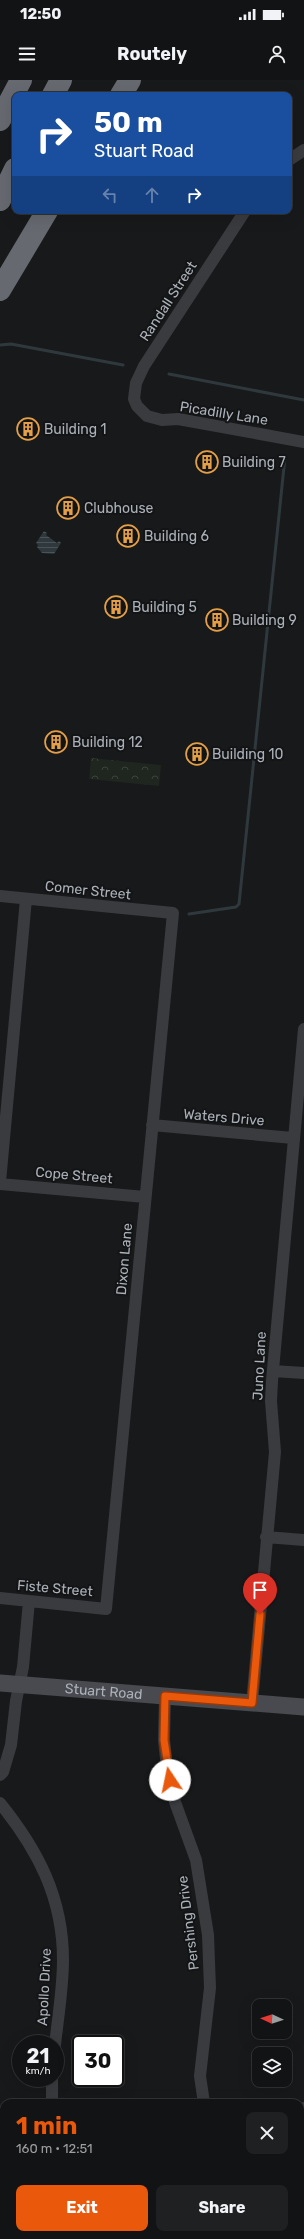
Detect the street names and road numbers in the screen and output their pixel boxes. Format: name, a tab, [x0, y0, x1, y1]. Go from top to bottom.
street label: Randall Street	[136, 258, 201, 345]
street label: Picadilly Lane	[179, 398, 269, 429]
street label: Comer Street	[44, 878, 132, 904]
street label: Waters Drive	[183, 1105, 265, 1130]
street label: Cope Street	[35, 1164, 114, 1187]
street label: Dixon Lane	[113, 1222, 136, 1296]
street label: Juno Lane	[249, 1331, 270, 1401]
street label: Fiste Street	[16, 1577, 94, 1600]
street label: Stuart Road	[64, 1680, 143, 1703]
street label: Pershing Drive	[174, 1875, 203, 1971]
street label: Apollo Drive	[34, 1948, 55, 2026]

